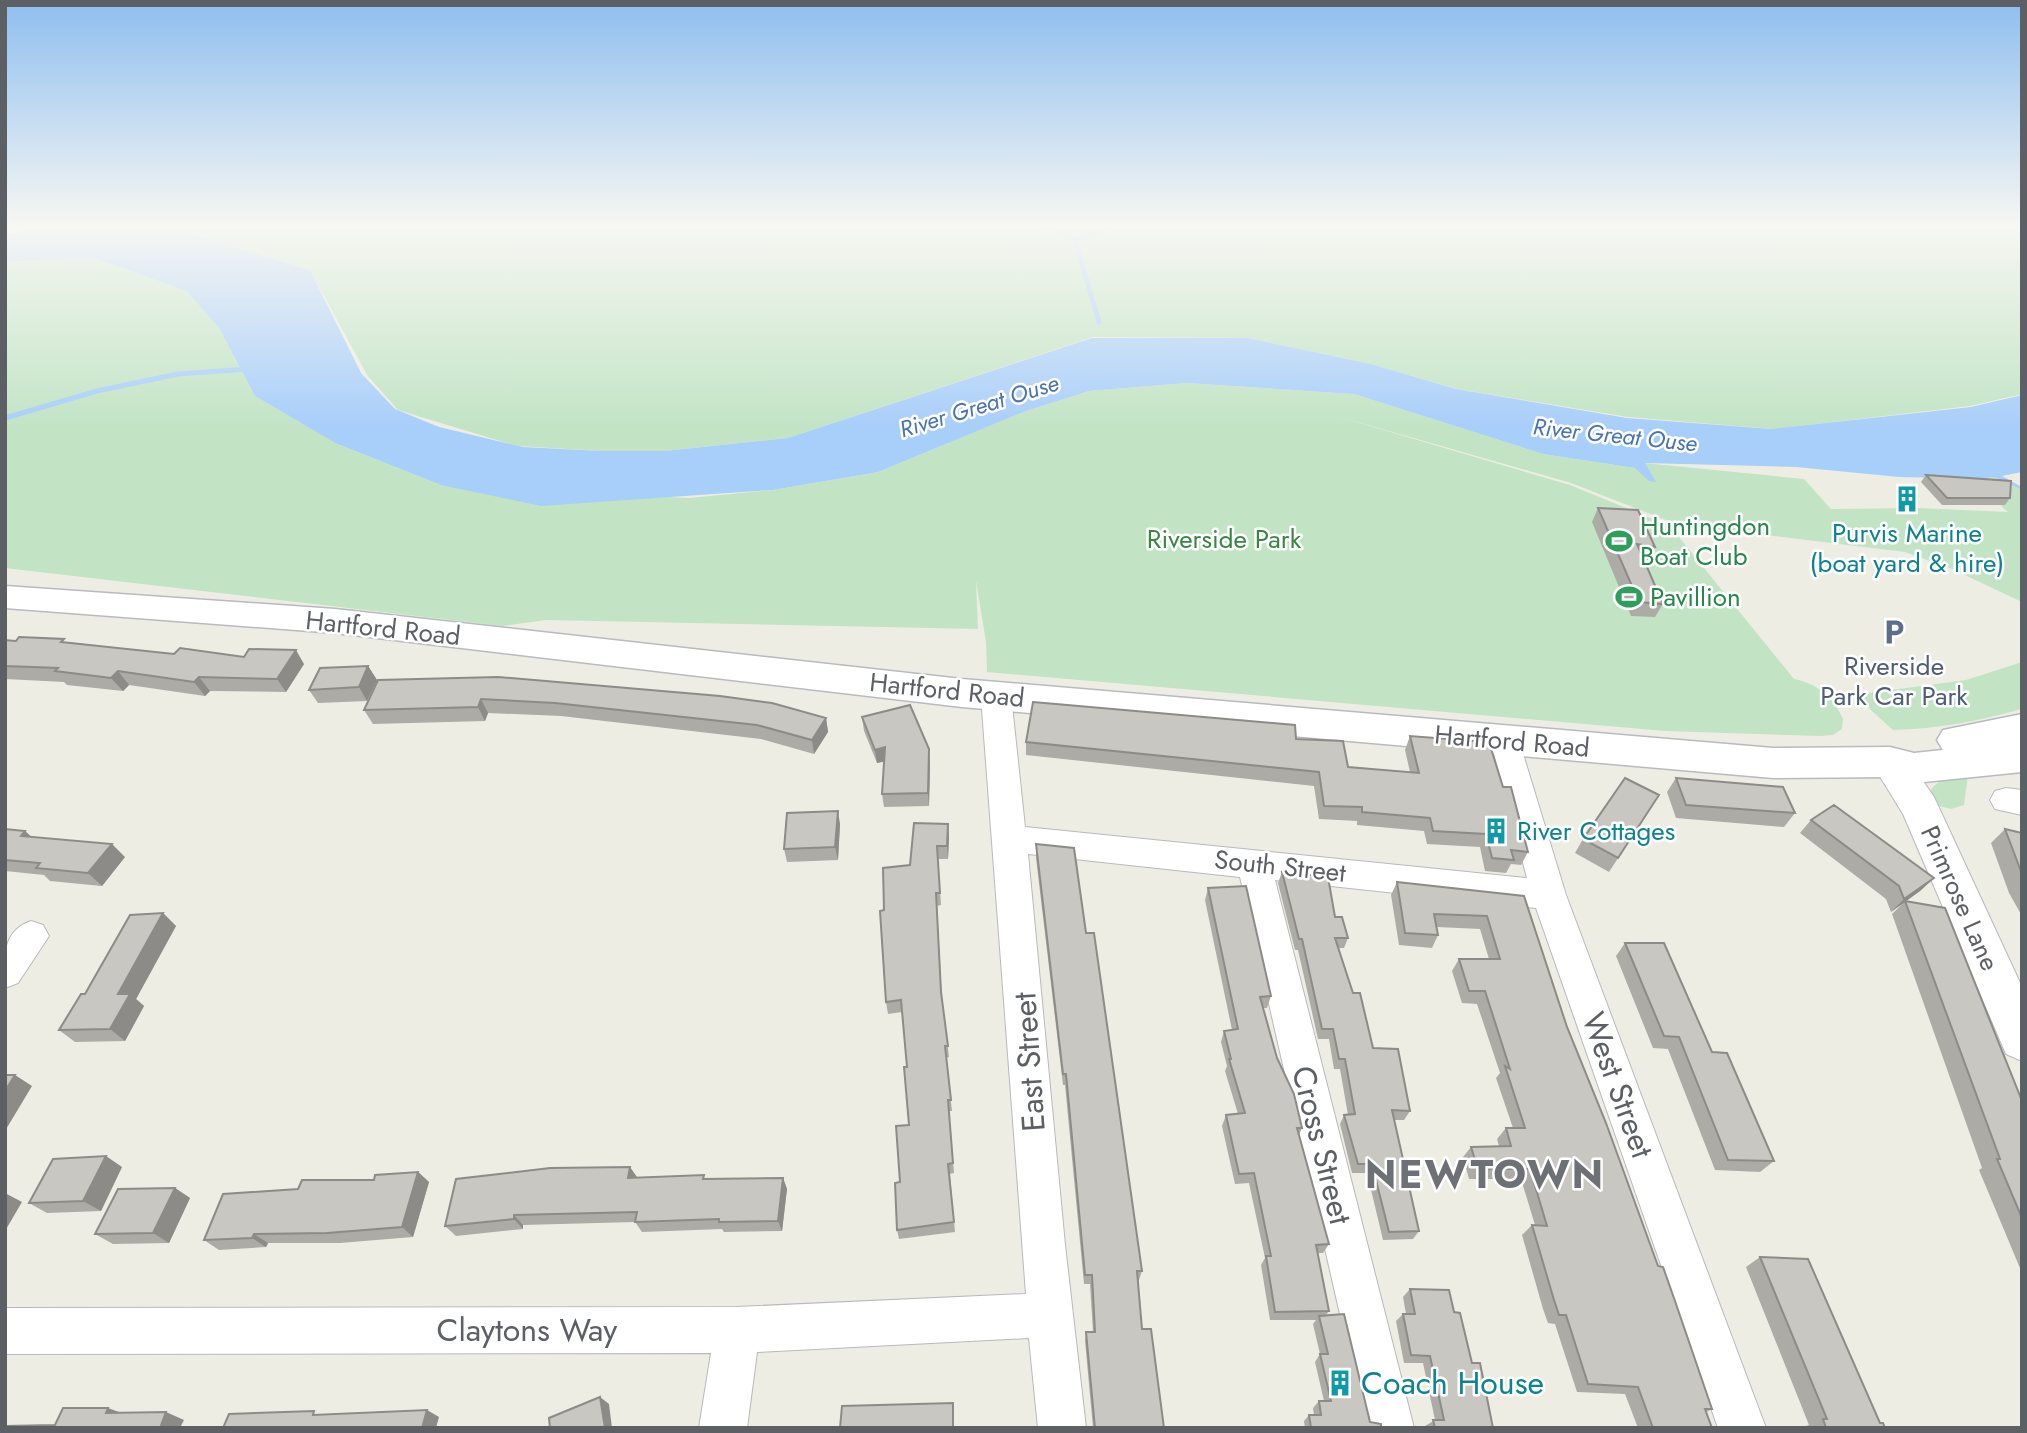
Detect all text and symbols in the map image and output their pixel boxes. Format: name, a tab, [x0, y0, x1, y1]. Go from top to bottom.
water label: River Great Ouse	[895, 366, 1063, 446]
water label: River Great Ouse	[1531, 409, 1699, 461]
building icon: Purvis Marine (boat yard & hire)	[1892, 484, 1922, 514]
place label: Huntingdon Boat Club	[1640, 507, 1770, 575]
place label: Purvis Marine (boat yard & hire)	[1810, 514, 2004, 582]
park label: Riverside Park	[1147, 520, 1302, 558]
sports icon: Huntingdon Boat Club	[1604, 526, 1634, 556]
place label: Pavillion	[1650, 578, 1741, 616]
sports icon: Pavillion	[1614, 582, 1644, 612]
street label: Hartford Road	[304, 601, 462, 655]
parking icon: Riverside Park Car Park	[1879, 617, 1909, 647]
place label: Riverside Park Car Park	[1820, 647, 1968, 715]
street label: Hartford Road	[868, 663, 1026, 717]
street label: Hartford Road	[1433, 715, 1591, 767]
place label: River Cottages	[1517, 812, 1675, 850]
building icon: River Cottages	[1481, 816, 1511, 846]
street label: Primrose Lane	[1911, 819, 2009, 977]
street label: South Street	[1212, 840, 1348, 892]
street label: East Street	[1001, 990, 1057, 1133]
street label: West Street	[1570, 1006, 1666, 1165]
street label: Cross Street	[1280, 1061, 1364, 1229]
district label: NEWTOWN	[1365, 1145, 1605, 1203]
street label: Claytons Way	[437, 1307, 618, 1353]
place label: Coach House	[1361, 1360, 1544, 1406]
building icon: Coach House	[1325, 1368, 1355, 1398]

